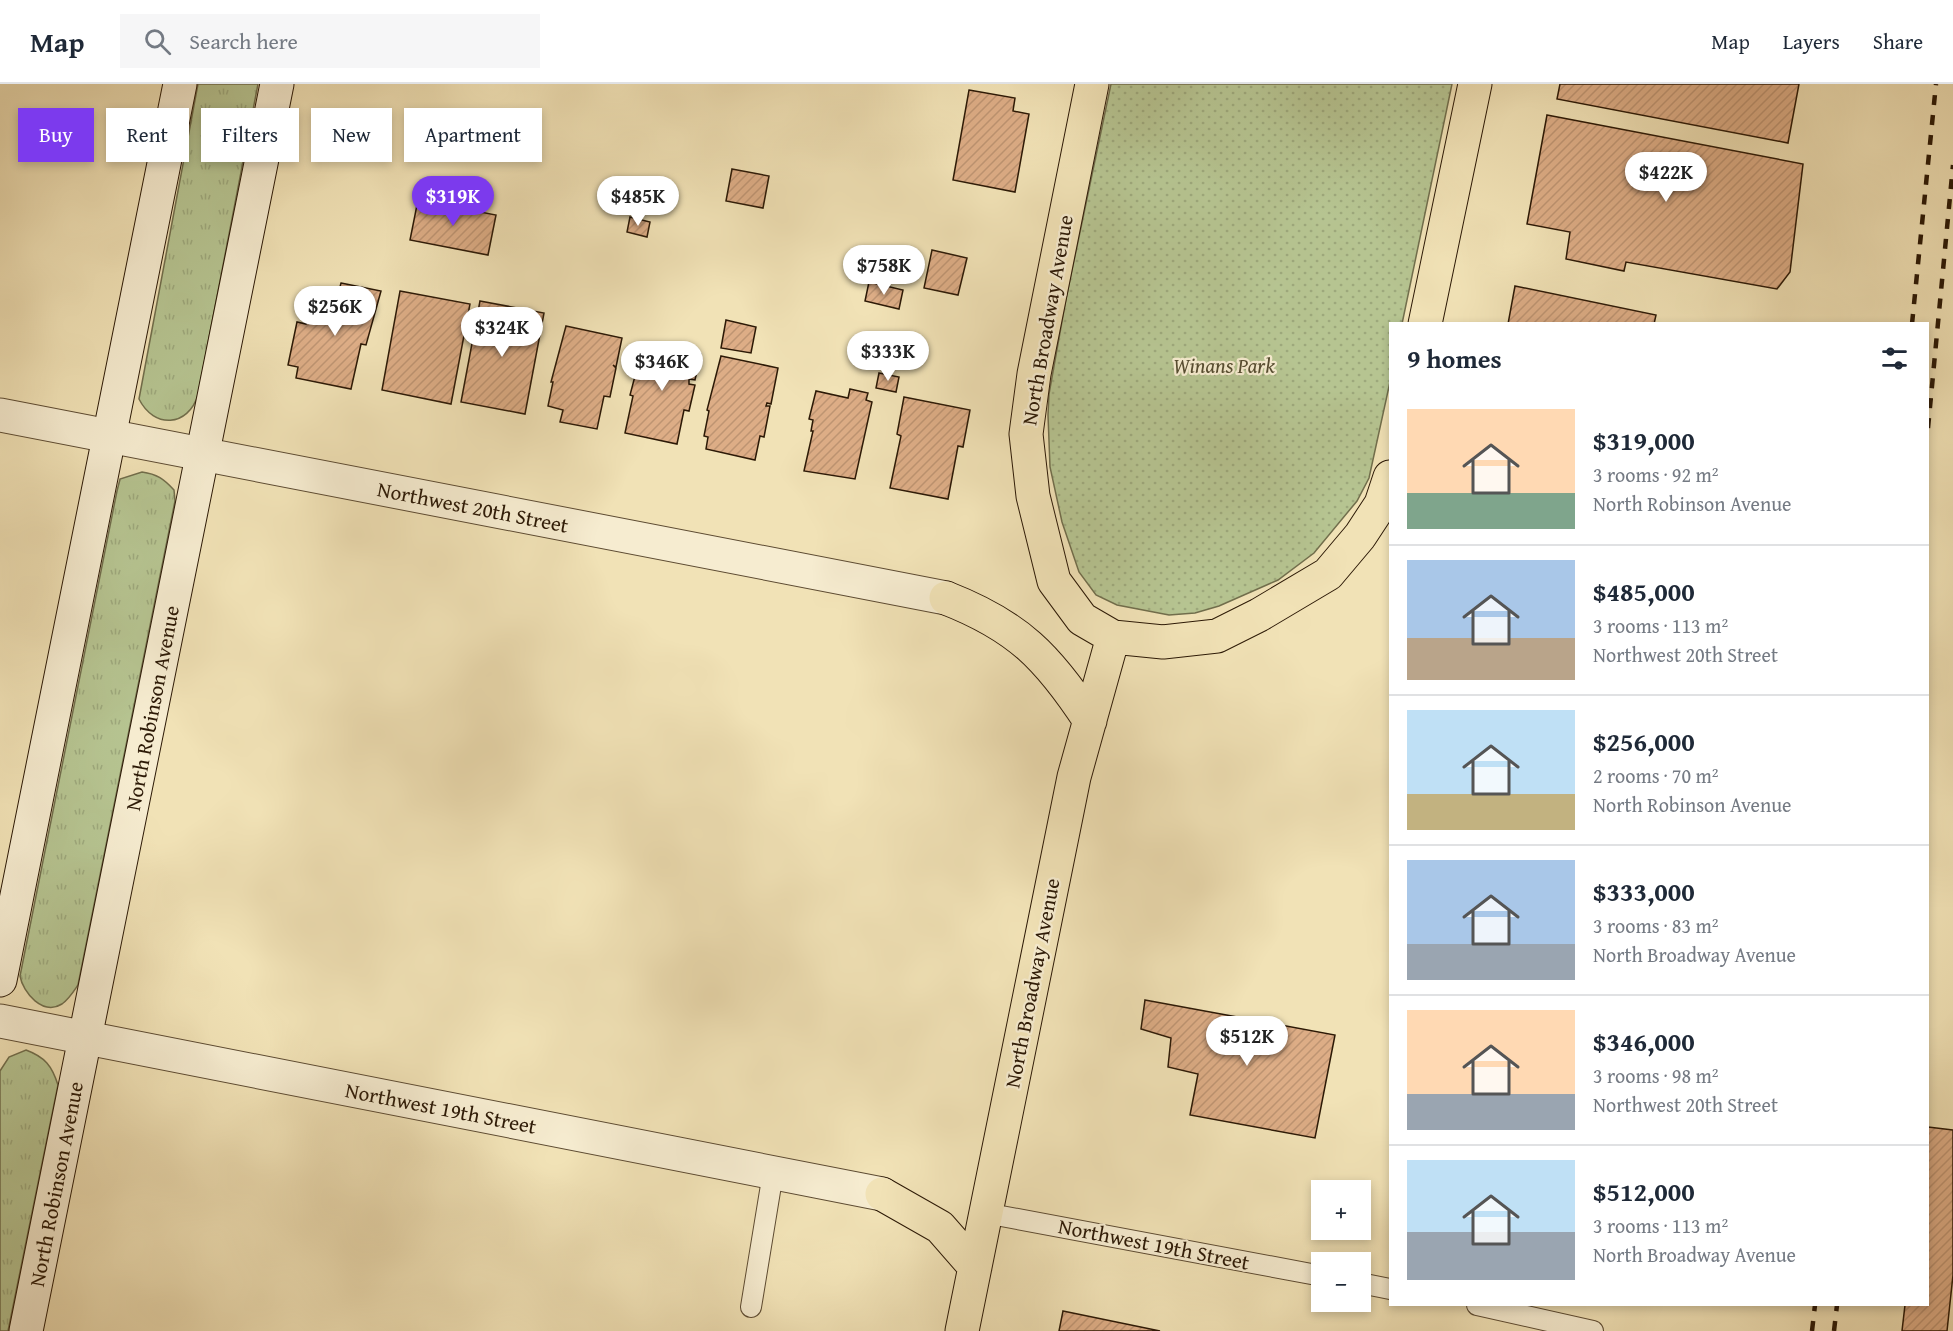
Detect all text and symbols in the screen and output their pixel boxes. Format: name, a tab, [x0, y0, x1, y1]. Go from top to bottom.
search box	[120, 14, 540, 68]
text: Map	[30, 21, 84, 62]
icon: search	[141, 25, 174, 58]
text: Search here	[189, 25, 298, 57]
text: Map	[1711, 26, 1750, 57]
text: Layers	[1783, 26, 1840, 57]
text: Share	[1873, 26, 1923, 57]
chip: Buy	[18, 108, 94, 162]
chip: Rent	[106, 108, 189, 162]
chip: Filters	[201, 108, 299, 162]
chip: New	[311, 108, 392, 162]
chip: Apartment	[404, 108, 542, 162]
pin: $422K	[1624, 152, 1708, 203]
text: $422K	[1639, 157, 1693, 186]
pin: $319K	[411, 176, 495, 227]
pin: $485K	[596, 176, 680, 227]
text: $319K	[426, 181, 480, 210]
text: $485K	[611, 181, 665, 210]
street label: North Broadway Avenue	[1013, 212, 1081, 428]
pin: $758K	[842, 245, 926, 296]
text: $758K	[857, 250, 911, 279]
pin: $256K	[293, 286, 377, 337]
text: $256K	[308, 291, 362, 320]
pin: $324K	[460, 307, 544, 358]
text: $324K	[475, 312, 529, 341]
pin: $333K	[846, 331, 930, 382]
text: $333K	[861, 336, 915, 365]
text: 9 homes	[1407, 339, 1502, 378]
pin: $346K	[620, 341, 704, 392]
icon: filters	[1878, 342, 1911, 375]
text: $346K	[635, 346, 689, 375]
park label: Winans Park	[1173, 350, 1275, 381]
text: $319,000	[1593, 421, 1695, 460]
icon: home	[1455, 433, 1527, 505]
text: 3 rooms · 92 m²	[1593, 460, 1719, 489]
street label: Northwest 20th Street	[375, 473, 572, 541]
text: North Robinson Avenue	[1593, 489, 1791, 518]
text: $485,000	[1593, 572, 1695, 611]
icon: home	[1455, 584, 1527, 656]
street label: North Robinson Avenue	[117, 603, 187, 813]
text: 3 rooms · 113 m²	[1593, 611, 1728, 640]
text: Northwest 20th Street	[1593, 640, 1778, 669]
text: $256,000	[1593, 722, 1695, 761]
icon: home	[1455, 734, 1527, 806]
text: 2 rooms · 70 m²	[1593, 761, 1719, 790]
text: North Robinson Avenue	[1593, 790, 1791, 819]
text: $333,000	[1593, 872, 1695, 911]
street label: North Broadway Avenue	[996, 875, 1068, 1091]
icon: home	[1455, 884, 1527, 956]
text: 3 rooms · 83 m²	[1593, 911, 1719, 940]
text: North Broadway Avenue	[1593, 940, 1796, 969]
pin: $512K	[1205, 1016, 1289, 1067]
text: $512K	[1220, 1021, 1274, 1050]
text: $346,000	[1593, 1022, 1695, 1061]
icon: home	[1455, 1034, 1527, 1106]
text: 3 rooms · 98 m²	[1593, 1061, 1719, 1090]
street label: Northwest 19th Street	[343, 1074, 540, 1142]
street label: North Robinson Avenue	[21, 1079, 91, 1289]
text: Northwest 20th Street	[1593, 1090, 1778, 1119]
text: $512,000	[1593, 1172, 1695, 1211]
map controls	[1311, 1180, 1371, 1312]
button: +	[1311, 1180, 1371, 1240]
icon: home	[1455, 1184, 1527, 1256]
street label: Northwest 19th Street	[1056, 1210, 1253, 1278]
text: 3 rooms · 113 m²	[1593, 1211, 1728, 1240]
text: North Broadway Avenue	[1593, 1240, 1796, 1269]
button: −	[1311, 1252, 1371, 1312]

